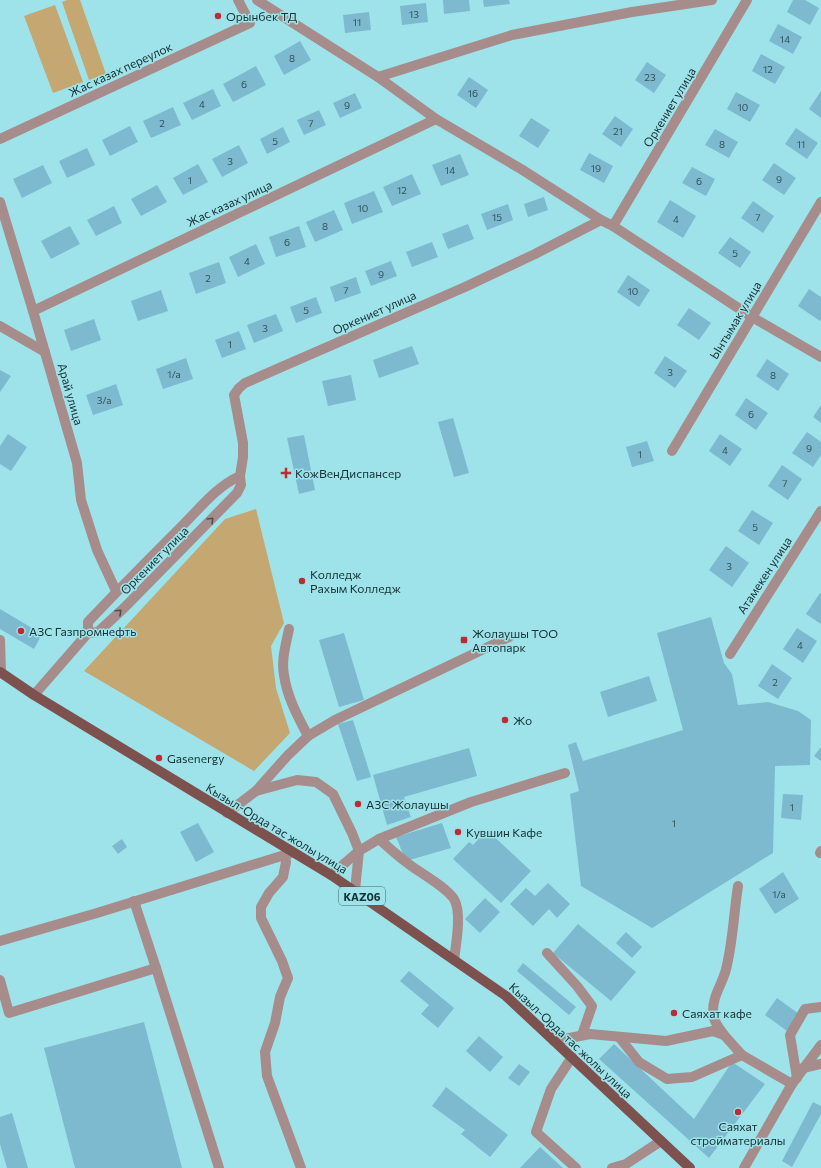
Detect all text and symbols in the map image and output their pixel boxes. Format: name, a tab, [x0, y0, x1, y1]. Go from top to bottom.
house number: 13	[409, 8, 419, 20]
place label: Орынбек ТД	[226, 9, 298, 23]
marker: Орынбек ТД	[213, 11, 223, 21]
house number: 11	[353, 16, 361, 28]
house number: 14	[780, 33, 790, 45]
street label: Жас казах переулок	[66, 39, 175, 99]
house number: 8	[289, 52, 295, 64]
house number: 12	[763, 63, 773, 75]
street label: Оркениет улица	[640, 65, 698, 149]
house number: 23	[644, 71, 656, 83]
house number: 6	[241, 78, 247, 90]
house number: 16	[468, 87, 478, 99]
house number: 4	[199, 98, 205, 110]
house number: 9	[344, 99, 350, 111]
house number: 10	[738, 101, 748, 113]
house number: 2	[159, 117, 165, 129]
house number: 7	[308, 117, 314, 129]
house number: 21	[613, 125, 623, 137]
house number: 5	[272, 135, 278, 147]
house number: 8	[719, 138, 725, 150]
house number: 11	[797, 138, 805, 150]
house number: 3	[227, 155, 233, 167]
house number: 19	[591, 162, 601, 174]
house number: 14	[445, 164, 455, 176]
house number: 9	[776, 173, 782, 185]
house number: 1	[188, 174, 192, 186]
house number: 6	[696, 175, 702, 187]
street label: Жас казах улица	[184, 177, 274, 229]
house number: 12	[397, 184, 407, 196]
house number: 10	[358, 202, 368, 214]
house number: 15	[492, 211, 502, 223]
house number: 7	[755, 211, 761, 223]
house number: 4	[673, 213, 679, 225]
house number: 8	[322, 220, 328, 232]
house number: 6	[284, 236, 290, 248]
house number: 5	[732, 247, 738, 259]
house number: 4	[244, 255, 250, 267]
house number: 9	[378, 268, 384, 280]
house number: 2	[205, 272, 211, 284]
street label: Ынтымак улица	[706, 279, 764, 361]
house number: 7	[343, 284, 349, 296]
house number: 10	[628, 285, 638, 297]
street label: Оркениет улица	[330, 287, 418, 337]
house number: 5	[303, 304, 309, 316]
house number: 3	[262, 322, 268, 334]
house number: 1	[228, 338, 232, 350]
street label: Арай улица	[56, 362, 86, 426]
house number: 3	[667, 366, 673, 378]
house number: 1/а	[167, 368, 181, 380]
house number: 8	[770, 369, 776, 381]
house number: 3/а	[97, 394, 111, 406]
house number: 6	[748, 408, 754, 420]
house number: 9	[806, 442, 812, 454]
house number: 4	[722, 444, 728, 456]
house number: 1	[638, 448, 642, 460]
place label: КожВенДиспансер	[295, 466, 401, 480]
marker: КожВенДиспансер	[280, 467, 292, 479]
house number: 7	[782, 477, 788, 489]
one-way arrow	[206, 517, 214, 525]
house number: 5	[752, 521, 758, 533]
street label: Оркениет улица	[117, 523, 191, 597]
street label: Атамекен улица	[734, 534, 794, 616]
house number: 3	[726, 560, 732, 572]
place label: Колледж Рахым Колледж	[310, 567, 402, 595]
marker: Колледж Рахым Колледж	[297, 576, 307, 586]
one-way arrow	[114, 609, 122, 617]
place label: АЗС Газпромнефть	[29, 624, 136, 638]
marker: АЗС Газпромнефть	[16, 626, 26, 636]
place label: Жолаушы ТОО Автопарк	[472, 626, 558, 654]
marker: Жолаушы ТОО Автопарк	[459, 635, 469, 645]
house number: 4	[797, 639, 803, 651]
house number: 2	[772, 676, 778, 688]
place label: Жо	[513, 713, 532, 727]
marker: Жо	[500, 715, 510, 725]
place label: Gasenergy	[167, 751, 225, 765]
marker: Gasenergy	[154, 753, 164, 763]
street label: Кызыл-Орда тас жолы улица	[204, 780, 350, 876]
place label: АЗС Жолаушы	[366, 797, 449, 811]
marker: АЗС Жолаушы	[353, 799, 363, 809]
house number: 1	[790, 801, 794, 813]
house number: 1	[672, 817, 676, 829]
place label: Кувшин Кафе	[466, 825, 542, 839]
marker: Кувшин Кафе	[453, 827, 463, 837]
road number: KАZ06	[339, 887, 385, 905]
house number: 1/а	[772, 888, 786, 900]
street label: Кызыл-Орда тас жолы улица	[507, 979, 635, 1101]
place label: Саяхат кафе	[682, 1006, 752, 1020]
marker: Саяхат кафе	[669, 1008, 679, 1018]
marker: Саяхат стройматериалы	[733, 1107, 743, 1117]
place label: Саяхат стройматериалы	[690, 1119, 786, 1147]

